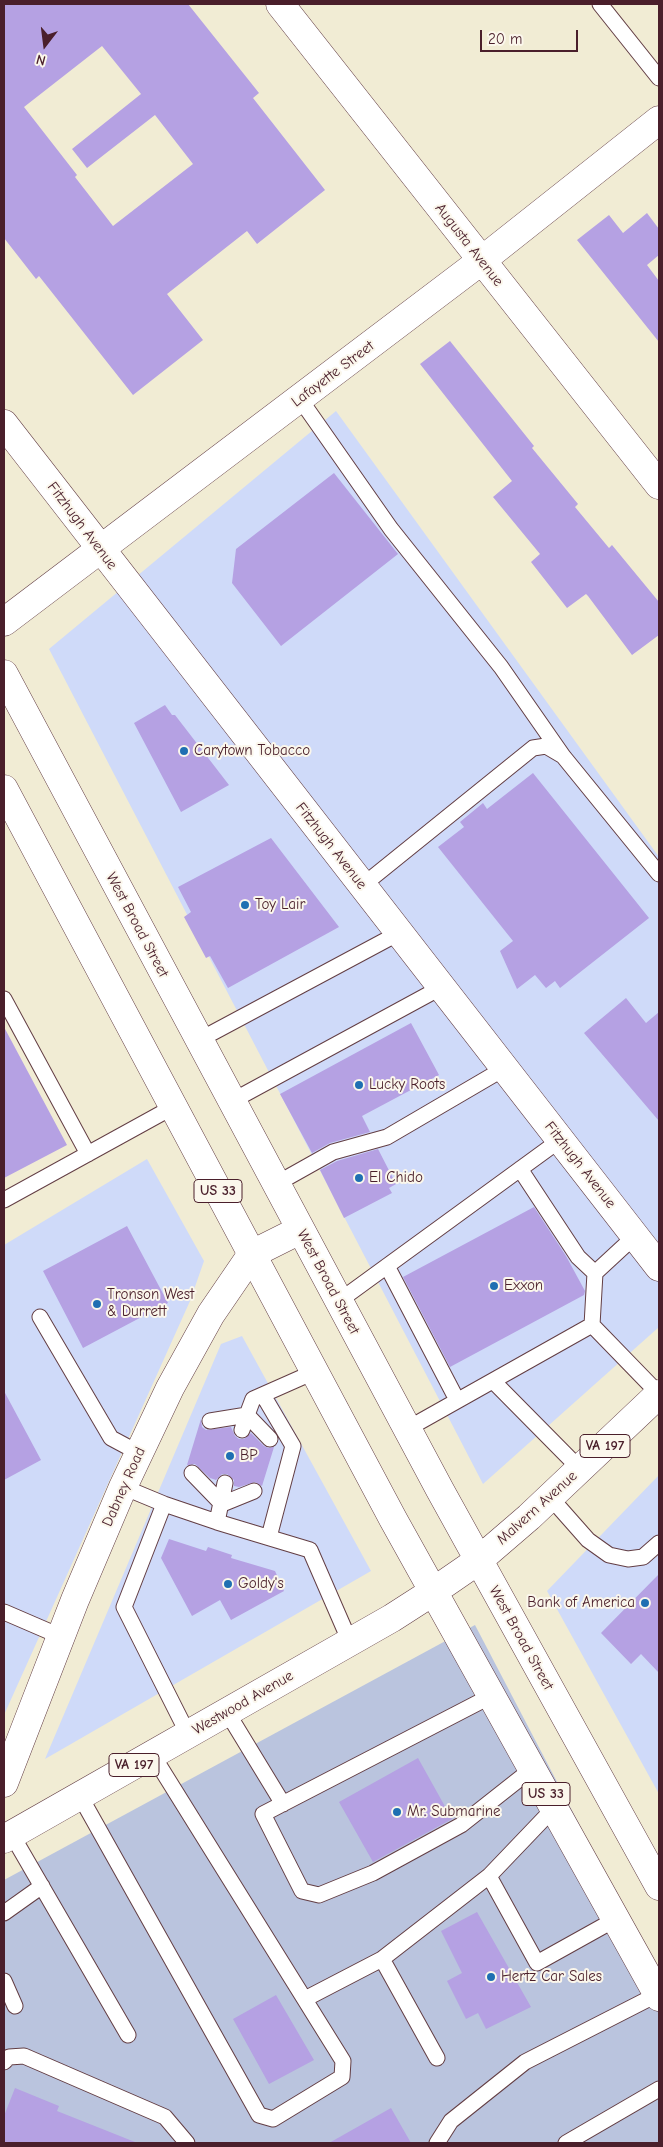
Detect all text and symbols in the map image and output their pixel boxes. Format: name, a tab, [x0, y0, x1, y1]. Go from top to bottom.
north arrow	[20, 20, 70, 70]
scale bar	[483, 20, 580, 52]
text: 20 m	[488, 30, 522, 48]
text: N	[34, 51, 48, 69]
street label: Augusta Avenue	[431, 200, 507, 290]
street label: Lafayette Street	[288, 337, 378, 411]
street label: Fitzhugh Avenue	[43, 479, 121, 573]
place label: Carytown Tobacco	[194, 742, 310, 760]
marker: Carytown Tobacco	[178, 745, 190, 757]
street label: Fitzhugh Avenue	[292, 799, 370, 893]
street label: West Broad Street	[102, 869, 172, 981]
place label: Toy Lair	[255, 896, 305, 914]
marker: Toy Lair	[239, 899, 251, 911]
place label: Lucky Roots	[369, 1076, 445, 1094]
marker: Lucky Roots	[353, 1079, 365, 1091]
street label: Fitzhugh Avenue	[541, 1118, 619, 1212]
place label: El Chido	[369, 1169, 423, 1187]
marker: El Chido	[353, 1172, 365, 1184]
road number: US 33	[194, 1180, 242, 1202]
street label: West Broad Street	[293, 1226, 363, 1338]
place label: Exxon	[504, 1277, 543, 1295]
marker: Exxon	[488, 1280, 500, 1292]
place label: Tronson West & Durrett	[107, 1286, 194, 1321]
marker: Tronson West & Durrett	[91, 1298, 103, 1310]
road number: VA 197	[580, 1434, 630, 1458]
street label: Dabney Road	[98, 1444, 150, 1530]
place label: BP	[240, 1447, 258, 1465]
marker: BP	[224, 1450, 236, 1462]
street label: Malvern Avenue	[493, 1467, 581, 1549]
place label: Goldy's	[238, 1575, 284, 1593]
marker: Goldy's	[222, 1578, 234, 1590]
street label: West Broad Street	[485, 1583, 557, 1693]
place label: Bank of America	[527, 1594, 635, 1612]
marker: Bank of America	[639, 1597, 651, 1609]
street label: Westwood Avenue	[189, 1667, 297, 1739]
road number: VA 197	[109, 1754, 159, 1776]
road number: US 33	[522, 1782, 570, 1806]
place label: Mr. Submarine	[407, 1803, 501, 1821]
marker: Mr. Submarine	[391, 1806, 403, 1818]
place label: Hertz Car Sales	[501, 1968, 602, 1986]
marker: Hertz Car Sales	[485, 1971, 497, 1983]

